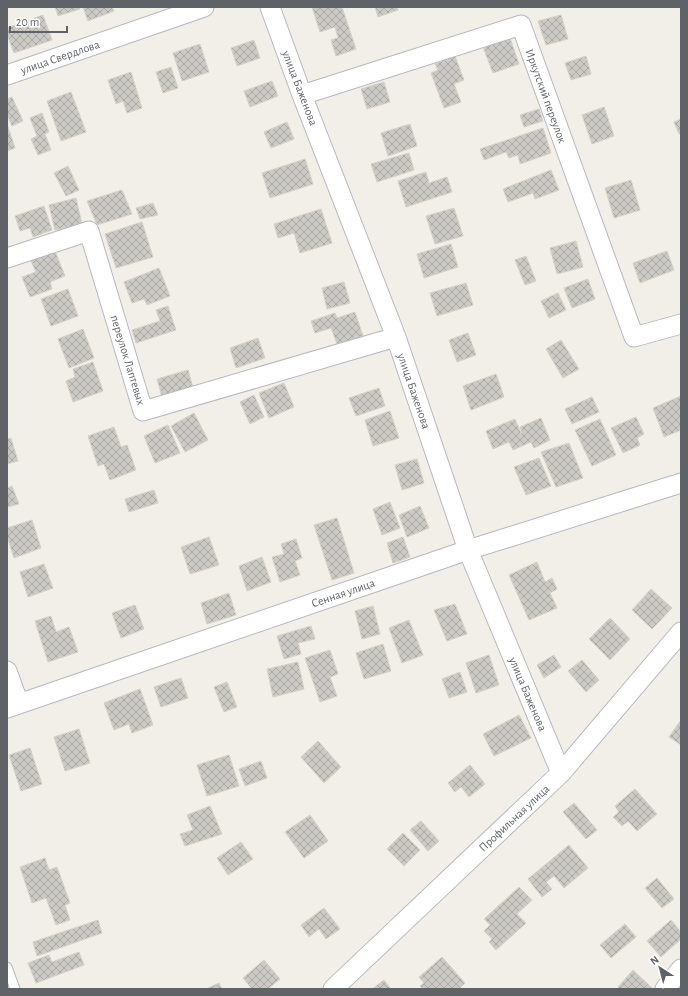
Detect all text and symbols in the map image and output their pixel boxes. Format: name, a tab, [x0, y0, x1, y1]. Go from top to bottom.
scale bar	[10, 8, 67, 34]
text: 20 m	[16, 16, 39, 28]
street label: улица Свердлова	[18, 38, 102, 77]
street label: Иркутский переулок	[522, 47, 569, 145]
street label: улица Баженова	[279, 48, 320, 128]
street label: переулок Лаптевых	[108, 314, 148, 407]
street label: улица Баженова	[394, 351, 433, 431]
street label: Сенная улица	[310, 576, 377, 610]
street label: улица Баженова	[506, 654, 549, 734]
street label: Профильная улица	[476, 782, 553, 854]
north arrow	[640, 948, 680, 988]
text: N	[648, 954, 661, 967]

